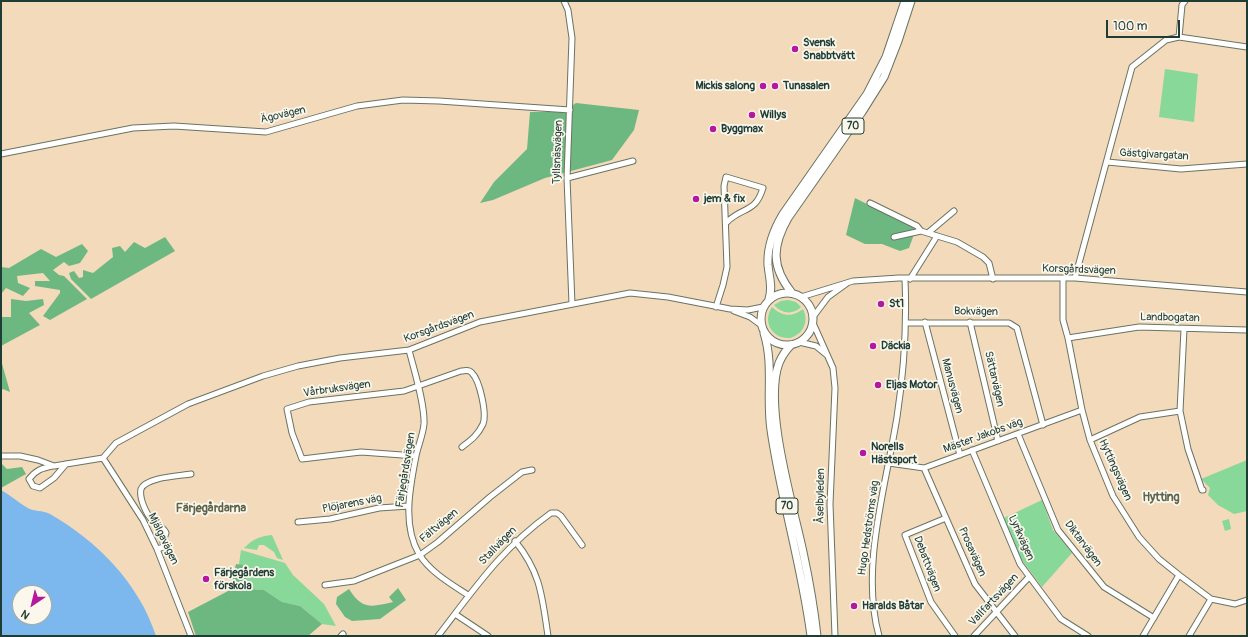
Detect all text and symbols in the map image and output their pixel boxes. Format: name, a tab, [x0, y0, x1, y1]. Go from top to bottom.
scale bar	[1108, 12, 1182, 38]
text: 100 m	[1113, 19, 1147, 34]
place label: Svensk Snabbtvätt	[803, 36, 855, 62]
marker: Svensk Snabbtvätt	[790, 44, 800, 54]
place label: Mickis salong	[695, 79, 755, 93]
place label: Tunasalen	[783, 79, 830, 93]
marker: Mickis salong	[758, 81, 768, 91]
marker: Tunasalen	[770, 81, 780, 91]
street label: Ägovägen	[259, 103, 307, 127]
place label: Willys	[760, 108, 786, 122]
marker: Willys	[747, 110, 757, 120]
road number: 70	[842, 118, 864, 134]
street label: Tyllsnäsvägen	[550, 120, 566, 184]
place label: Byggmax	[721, 122, 763, 136]
marker: Byggmax	[708, 124, 718, 134]
street label: Gästgivargatan	[1119, 147, 1189, 163]
place label: jem & fix	[704, 192, 745, 206]
marker: jem & fix	[691, 194, 701, 204]
street label: Korsgårdsvägen	[1042, 262, 1116, 278]
place label: St1	[889, 297, 904, 311]
marker: St1	[876, 299, 886, 309]
street label: Bokvägen	[954, 305, 998, 319]
street label: Korsgårdsvägen	[402, 308, 476, 346]
street label: Landbogatan	[1140, 311, 1200, 325]
place label: Däckia	[881, 339, 910, 353]
marker: Däckia	[868, 341, 878, 351]
street label: Sättarvägen	[981, 350, 1007, 408]
street label: Manusvägen	[938, 357, 966, 415]
street label: Vårbruksvägen	[303, 378, 371, 400]
place label: Eljas Motor	[886, 378, 937, 392]
marker: Eljas Motor	[873, 380, 883, 390]
street label: Mäster Jakobs väg	[941, 416, 1025, 456]
street label: Färjegårdsvägen	[394, 431, 418, 509]
street label: Hyttingsvägen	[1096, 437, 1134, 503]
place label: Norells Hästsport	[871, 440, 917, 466]
marker: Norells Hästsport	[858, 448, 868, 458]
street label: Åselbyleden	[814, 468, 828, 524]
street label: Hugo Hedströms väg	[856, 480, 882, 576]
district label: Hytting	[1142, 491, 1180, 505]
street label: Plöjarens väg	[321, 492, 383, 516]
road number: 70	[776, 498, 798, 514]
district label: Färjegårdarna	[176, 502, 246, 516]
street label: Fältvägen	[417, 506, 461, 546]
street label: Mjälgavägen	[145, 511, 181, 567]
street label: Lyrikvägen	[1005, 513, 1037, 563]
street label: Diktarvägen	[1061, 518, 1105, 570]
street label: Stallvägen	[476, 524, 520, 568]
street label: Prosavägen	[955, 525, 989, 579]
street label: Debattvägen	[910, 534, 944, 594]
place label: Färjegårdens förskola	[214, 566, 274, 592]
street label: Vallfartsvägen	[966, 571, 1022, 629]
marker: Färjegårdens förskola	[201, 574, 211, 584]
north arrow	[12, 585, 52, 625]
place label: Haralds Båtar	[862, 599, 924, 613]
marker: Haralds Båtar	[849, 601, 859, 611]
text: N	[19, 607, 32, 622]

